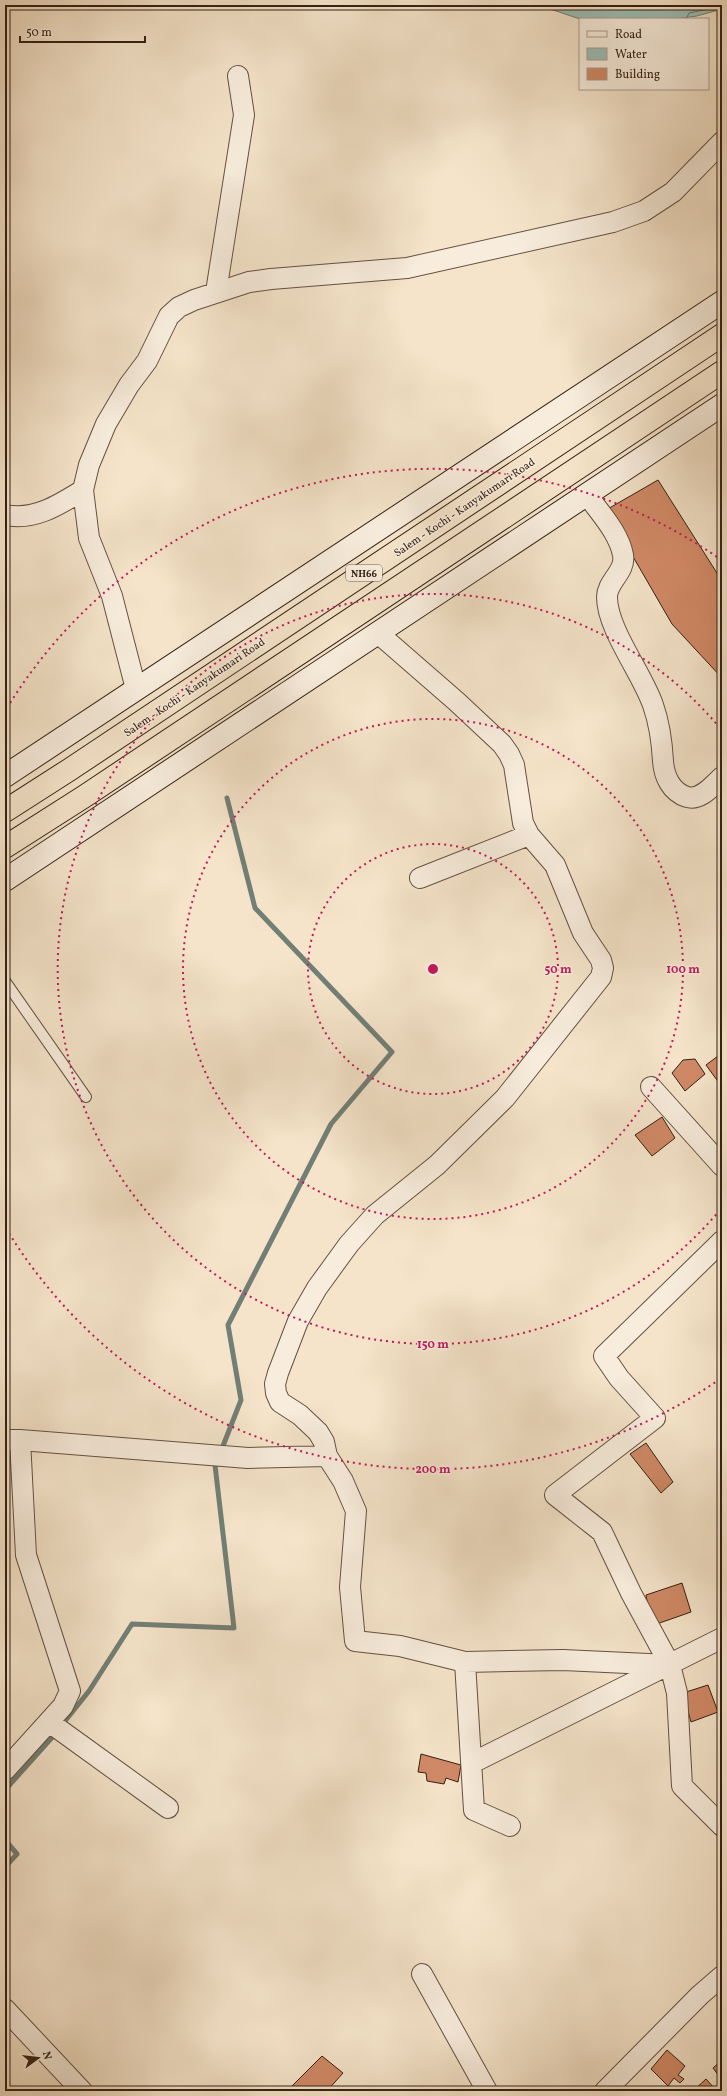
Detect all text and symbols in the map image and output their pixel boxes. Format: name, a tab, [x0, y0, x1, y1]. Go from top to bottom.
scale bar	[20, 18, 145, 44]
legend	[579, 18, 709, 90]
text: 50 m	[26, 25, 52, 41]
text: Road	[615, 27, 642, 43]
text: Water	[615, 47, 647, 63]
text: Building	[615, 67, 660, 83]
street label: Salem - Kochi - Kanyakumari Road	[391, 455, 538, 561]
road number: NH66	[346, 565, 382, 581]
street label: Salem - Kochi - Kanyakumari Road	[121, 635, 268, 741]
centre of rings	[426, 962, 440, 976]
text: 50 m	[544, 962, 572, 978]
text: 100 m	[666, 962, 700, 978]
text: 150 m	[417, 1337, 449, 1353]
text: 200 m	[415, 1462, 451, 1478]
north arrow	[18, 2038, 58, 2078]
text: N	[38, 2050, 54, 2062]

